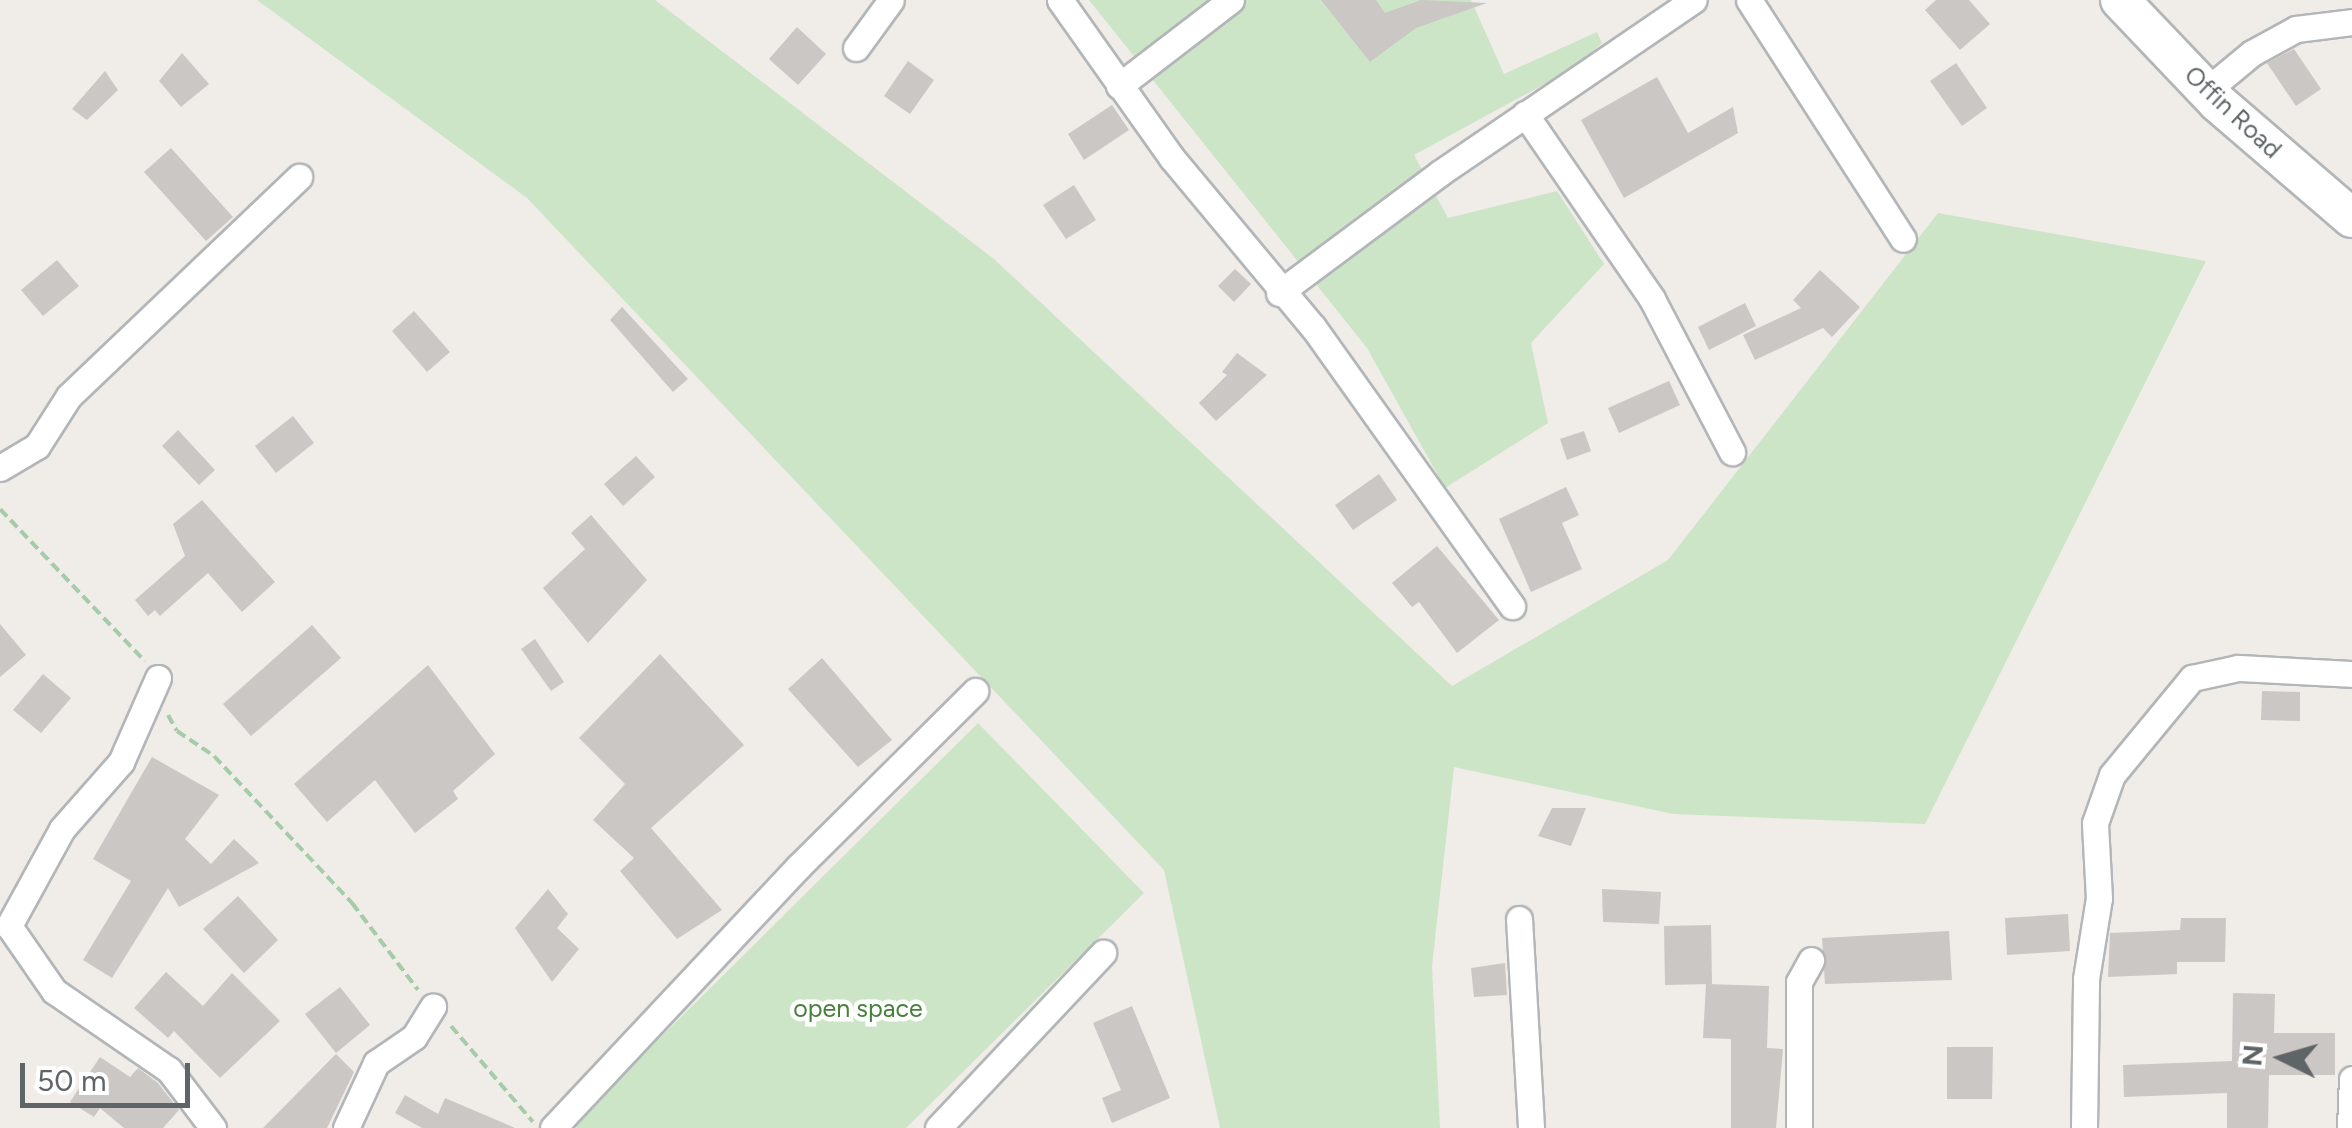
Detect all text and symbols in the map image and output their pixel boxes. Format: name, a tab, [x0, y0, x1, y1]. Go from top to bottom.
street label: Offin Road	[2178, 60, 2288, 164]
park label: open space	[793, 993, 923, 1023]
north arrow	[2232, 1008, 2332, 1108]
scale bar	[25, 1043, 195, 1105]
text: N	[2234, 1043, 2270, 1068]
text: 50 m	[37, 1062, 106, 1099]

